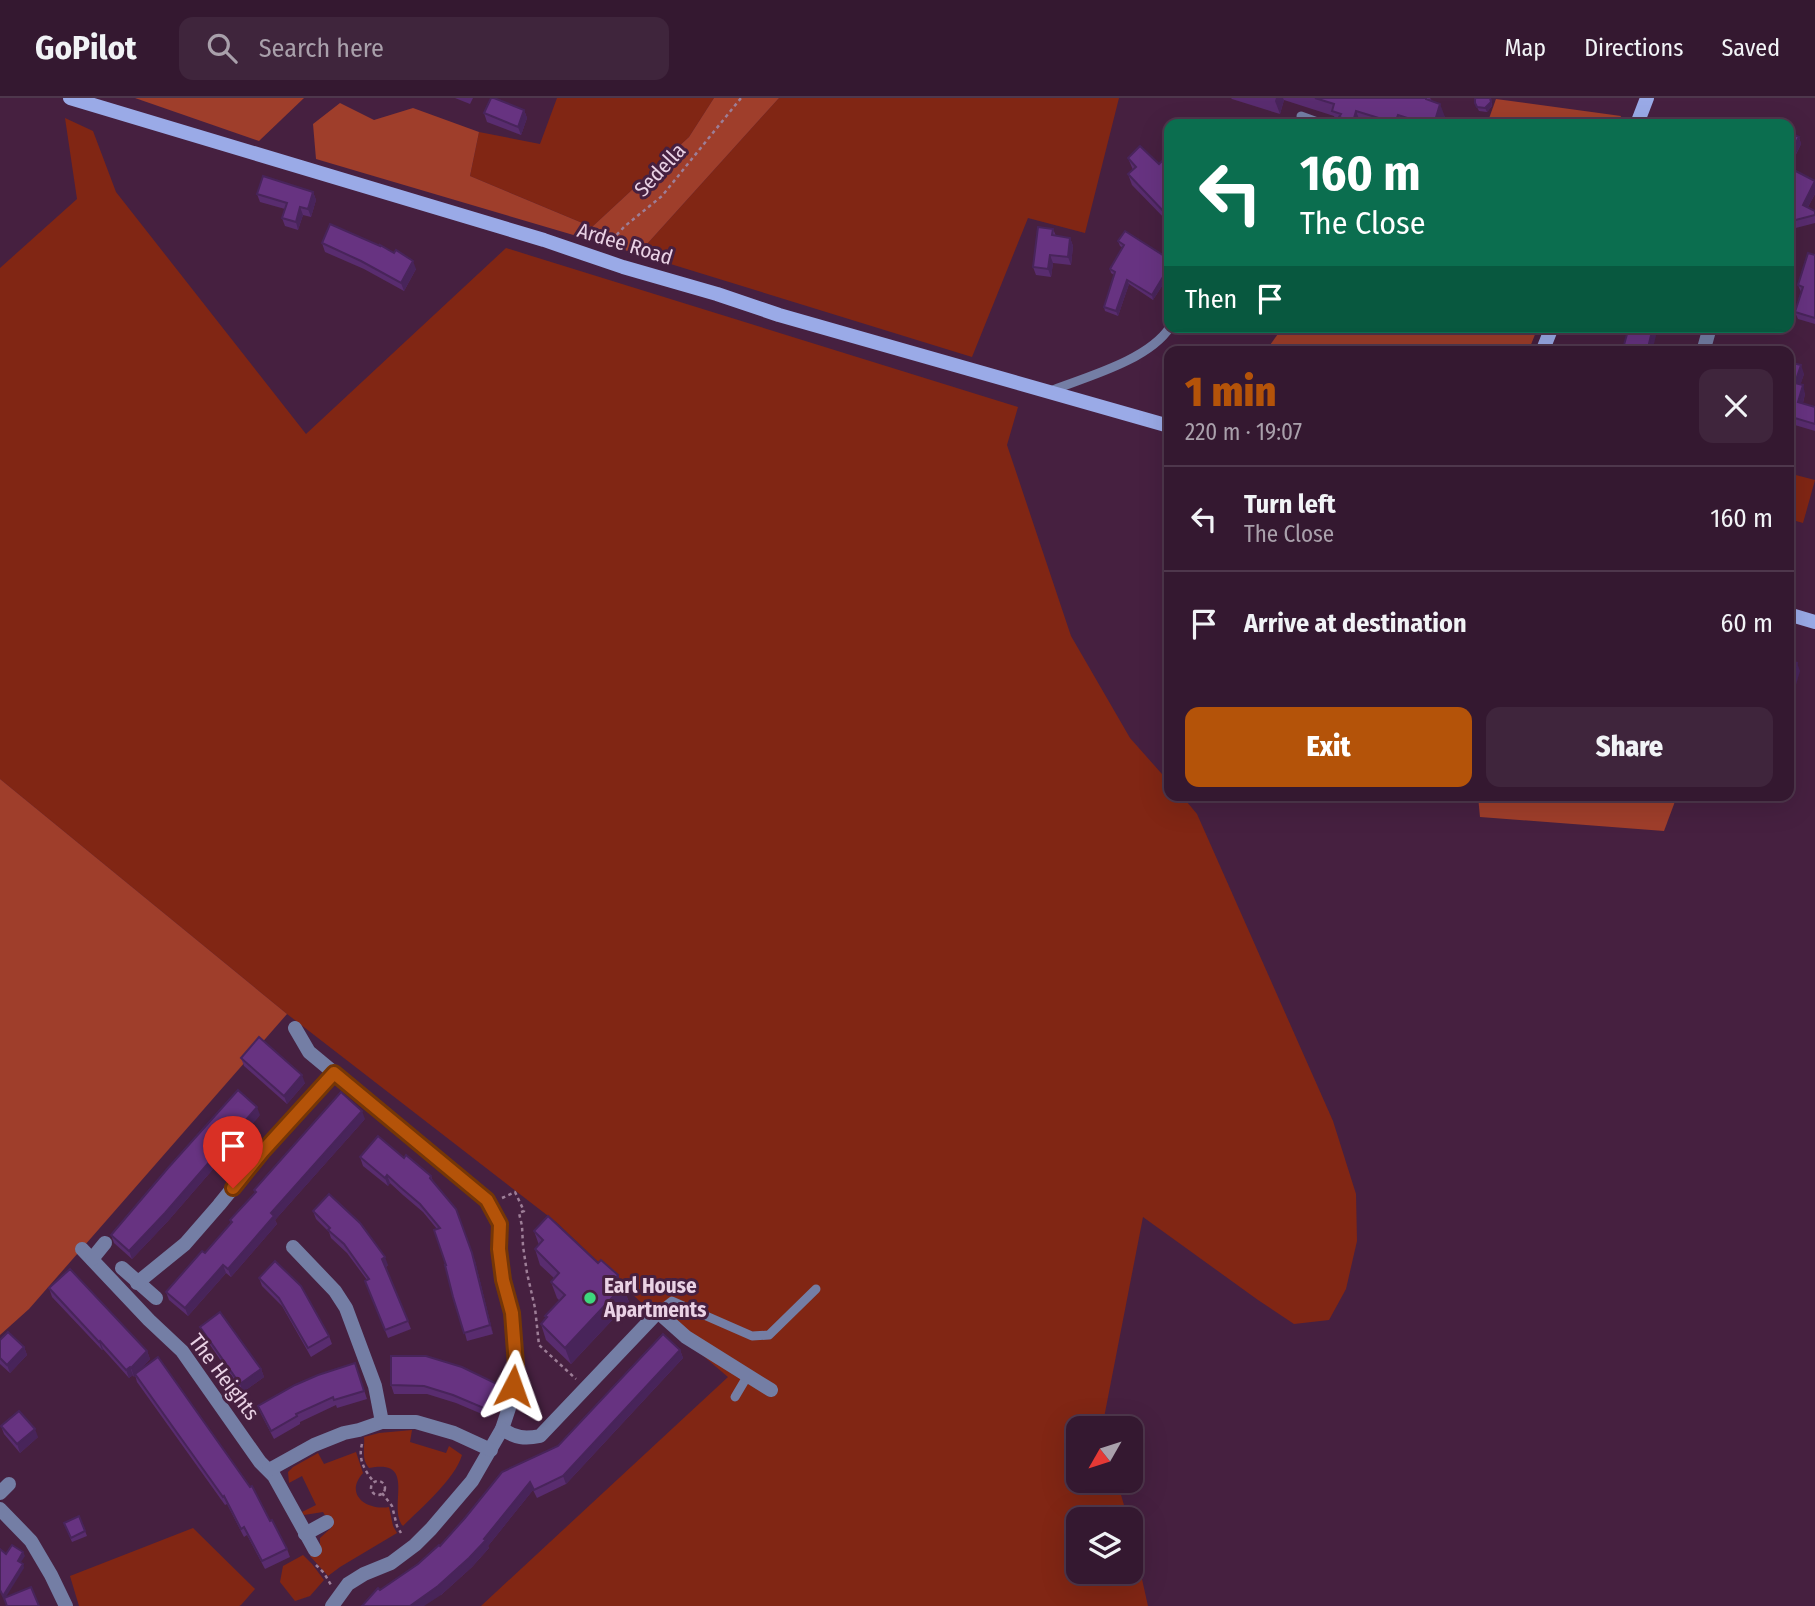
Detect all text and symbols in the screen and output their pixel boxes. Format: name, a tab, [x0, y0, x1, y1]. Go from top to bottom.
search box	[179, 17, 669, 80]
text: GoPilot	[35, 28, 137, 68]
icon: search	[203, 29, 241, 67]
text: Search here	[259, 33, 384, 64]
text: Map	[1505, 34, 1546, 62]
text: Directions	[1584, 34, 1683, 62]
text: Saved	[1721, 34, 1780, 62]
street label: Sedella	[629, 138, 691, 202]
text: 160 m	[1300, 144, 1421, 203]
icon: left	[1185, 147, 1276, 238]
text: The Close	[1300, 204, 1426, 242]
street label: Ardee Road	[574, 217, 676, 271]
icon: arrive	[1251, 280, 1289, 318]
text: Then	[1185, 284, 1237, 315]
text: 1 min	[1185, 367, 1276, 417]
button: close	[1699, 369, 1773, 443]
text: 220 m · 19:07	[1185, 418, 1302, 446]
text: Turn left	[1244, 489, 1336, 520]
icon: left	[1185, 500, 1223, 538]
text: 160 m	[1710, 503, 1773, 534]
text: The Close	[1244, 520, 1334, 548]
icon: arrive	[1185, 605, 1223, 643]
text: Arrive at destination	[1244, 608, 1467, 639]
text: 60 m	[1720, 608, 1773, 639]
button: Exit	[1185, 707, 1472, 787]
button: Share	[1486, 707, 1773, 787]
pin	[203, 1116, 263, 1188]
icon: arrive	[214, 1127, 252, 1165]
place label: Earl House Apartments	[603, 1273, 706, 1323]
marker: Earl House Apartments	[582, 1290, 598, 1306]
street label: The Heights	[183, 1329, 265, 1425]
position arrow	[476, 1349, 550, 1423]
north arrow	[1066, 1416, 1143, 1493]
map controls	[1066, 1416, 1143, 1584]
button: layers	[1066, 1507, 1143, 1584]

